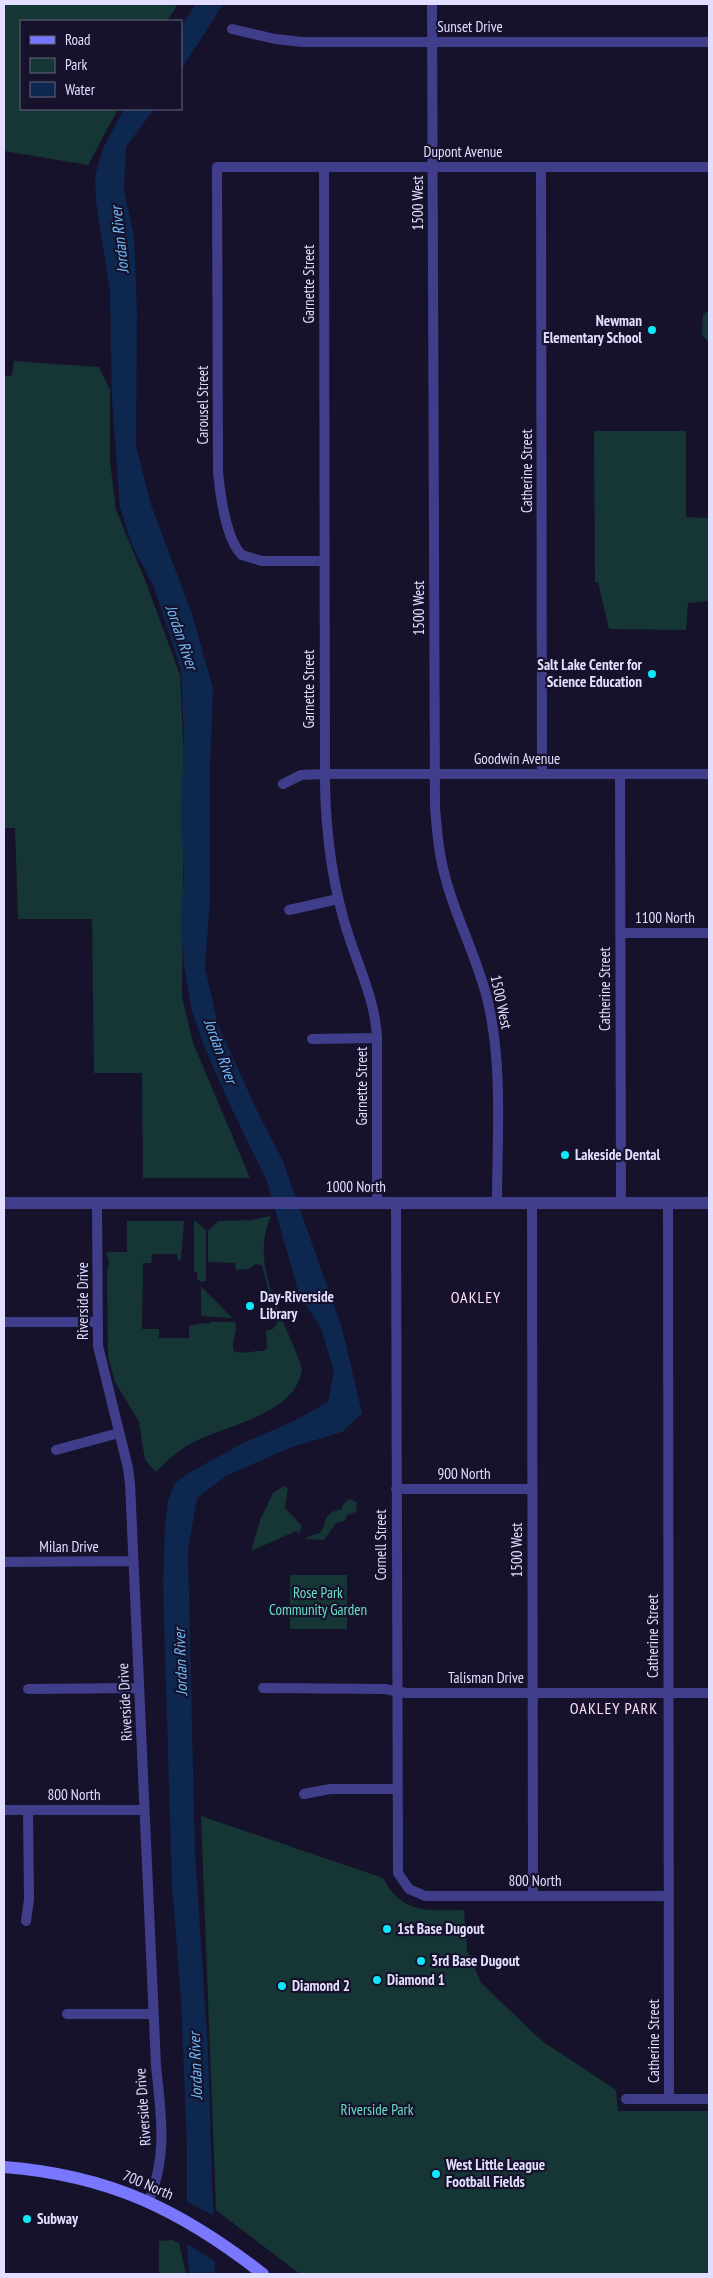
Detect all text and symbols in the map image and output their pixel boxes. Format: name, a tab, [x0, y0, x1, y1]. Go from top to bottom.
street label: Sunset Drive	[437, 17, 503, 36]
legend	[20, 20, 182, 110]
text: Road	[65, 30, 91, 49]
text: Park	[65, 55, 87, 74]
text: Water	[65, 80, 96, 99]
street label: Dupont Avenue	[424, 142, 502, 161]
street label: 1500 West	[408, 176, 427, 230]
water label: Jordan River	[105, 203, 133, 275]
street label: Garnette Street	[299, 245, 318, 323]
place label: Newman Elementary School	[543, 311, 642, 347]
marker: Newman Elementary School	[646, 324, 658, 336]
street label: Carousel Street	[193, 366, 212, 444]
street label: Catherine Street	[517, 429, 536, 513]
street label: 1500 West	[409, 581, 428, 635]
water label: Jordan River	[161, 601, 203, 675]
street label: Garnette Street	[299, 650, 318, 728]
place label: Salt Lake Center for Science Education	[537, 655, 643, 691]
marker: Salt Lake Center for Science Education	[646, 668, 658, 680]
street label: Goodwin Avenue	[474, 749, 560, 768]
street label: 1100 North	[635, 908, 695, 927]
street label: Catherine Street	[595, 947, 614, 1031]
street label: 1500 West	[486, 973, 516, 1031]
water label: Jordan River	[200, 1015, 243, 1088]
street label: Garnette Street	[352, 1047, 371, 1125]
place label: Lakeside Dental	[575, 1145, 661, 1164]
marker: Lakeside Dental	[559, 1149, 571, 1161]
street label: 1000 North	[326, 1177, 386, 1196]
street label: Riverside Drive	[73, 1262, 92, 1340]
place label: Day-Riverside Library	[260, 1287, 334, 1323]
district label: OAKLEY	[451, 1287, 501, 1307]
marker: Day-Riverside Library	[244, 1300, 256, 1312]
street label: 900 North	[437, 1464, 491, 1483]
street label: Cornell Street	[371, 1509, 390, 1581]
street label: 1500 West	[507, 1523, 526, 1577]
street label: Milan Drive	[39, 1537, 99, 1556]
park label: Rose Park Community Garden	[269, 1583, 367, 1619]
street label: Catherine Street	[643, 1594, 662, 1678]
water label: Jordan River	[169, 1625, 191, 1697]
street label: Riverside Drive	[113, 1663, 136, 1741]
street label: Talisman Drive	[448, 1668, 524, 1687]
district label: OAKLEY PARK	[570, 1698, 658, 1718]
street label: 800 North	[47, 1785, 101, 1804]
street label: 800 North	[508, 1871, 562, 1890]
place label: 1st Base Dugout	[397, 1919, 485, 1938]
marker: 1st Base Dugout	[381, 1923, 393, 1935]
place label: 3rd Base Dugout	[431, 1951, 520, 1970]
marker: 3rd Base Dugout	[415, 1955, 427, 1967]
place label: Diamond 1	[387, 1970, 445, 1989]
marker: Diamond 1	[371, 1974, 383, 1986]
place label: Diamond 2	[292, 1976, 350, 1995]
marker: Diamond 2	[276, 1980, 288, 1992]
street label: Catherine Street	[644, 1999, 663, 2083]
water label: Jordan River	[184, 2029, 206, 2101]
street label: Riverside Drive	[130, 2067, 155, 2147]
park label: Riverside Park	[340, 2100, 414, 2119]
place label: West Little League Football Fields	[445, 2155, 545, 2191]
street label: 700 North	[120, 2165, 176, 2204]
marker: West Little League Football Fields	[430, 2168, 442, 2180]
place label: Subway	[37, 2209, 79, 2228]
marker: Subway	[21, 2213, 33, 2225]

